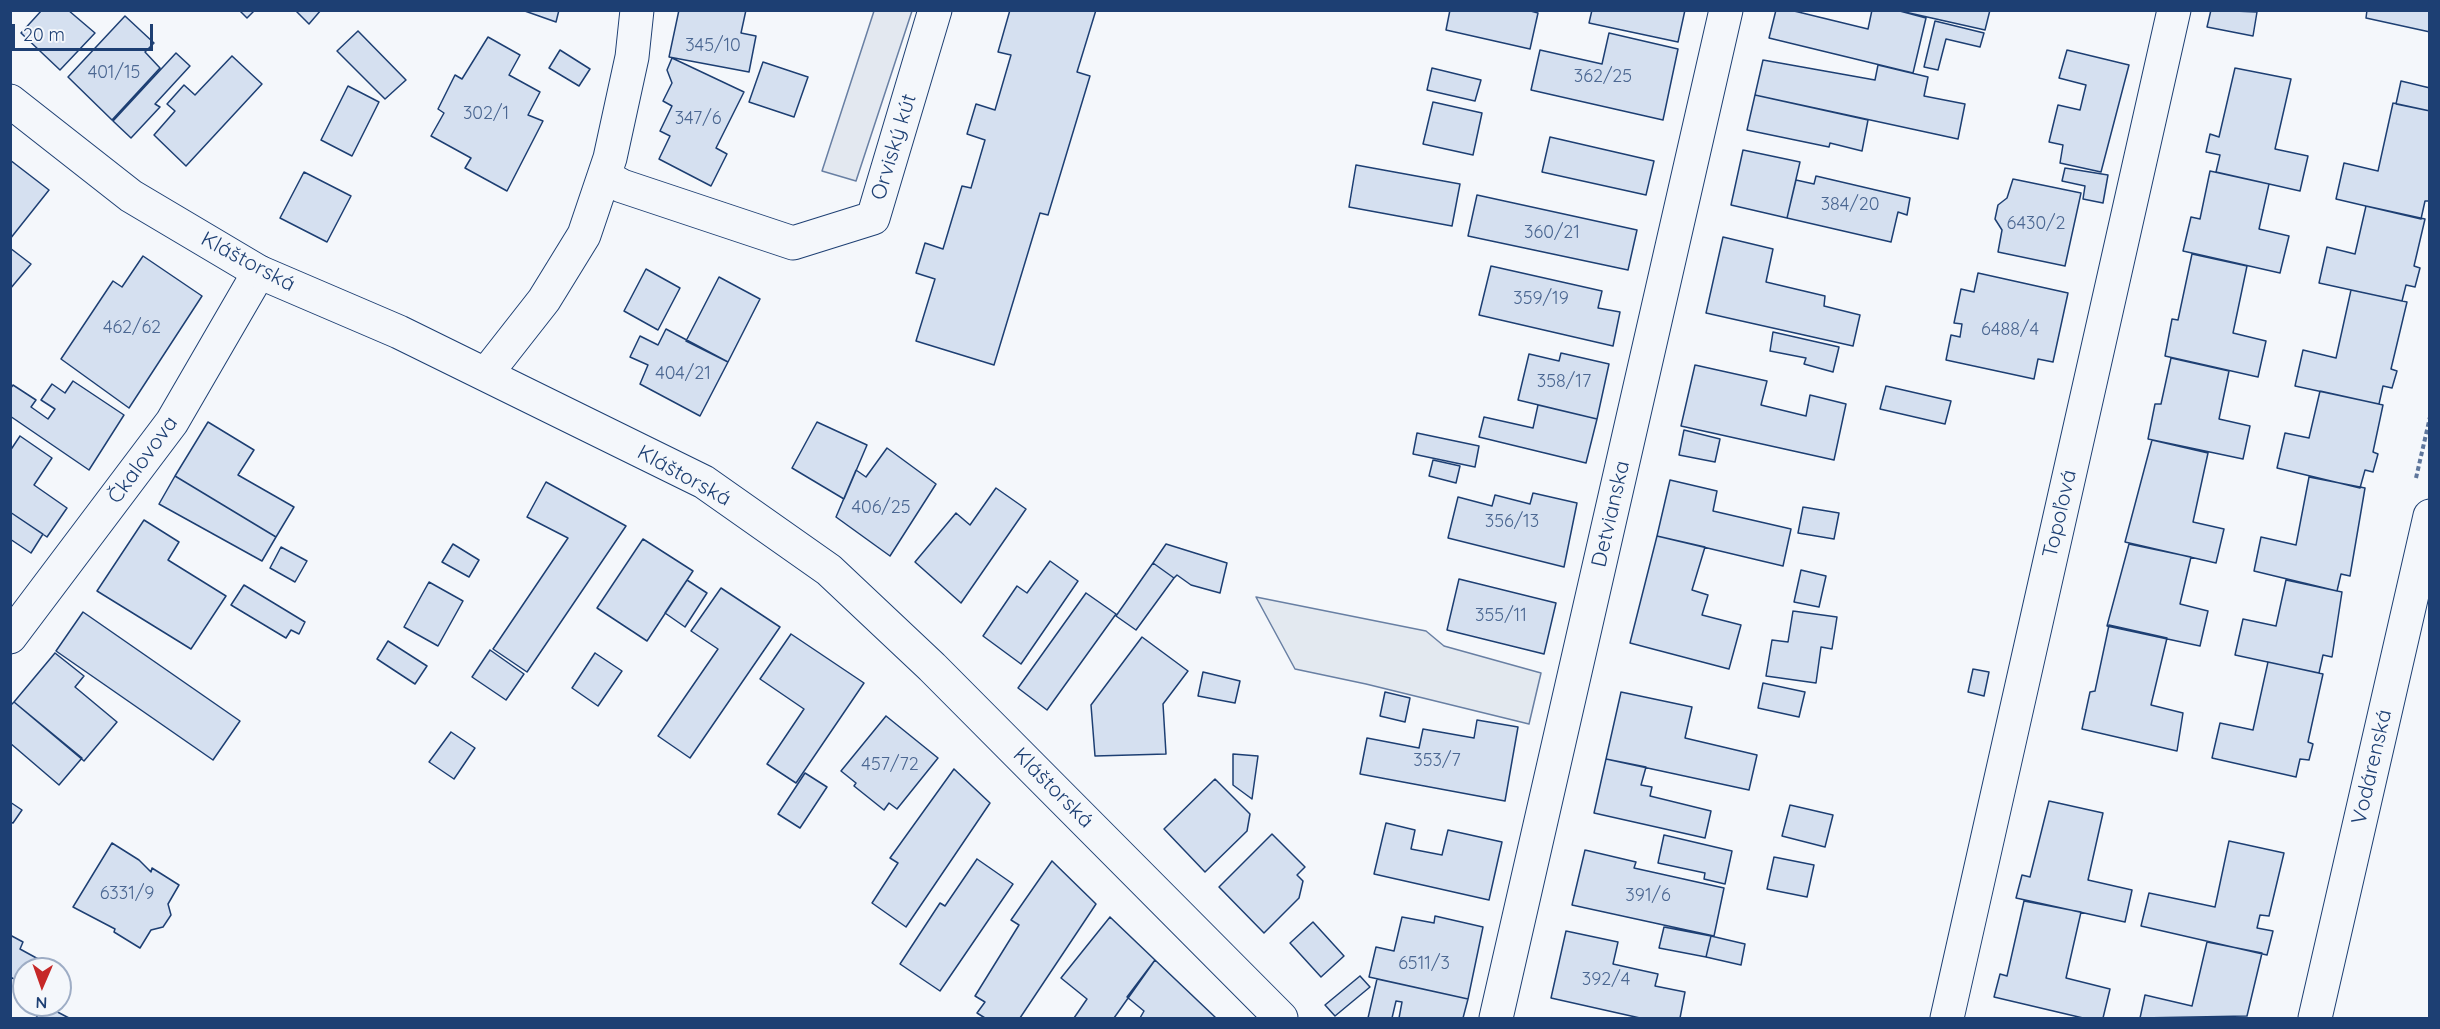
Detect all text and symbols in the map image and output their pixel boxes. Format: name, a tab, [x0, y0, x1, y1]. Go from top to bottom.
scale bar	[15, 12, 156, 50]
text: 20 m	[23, 23, 65, 46]
house number: 345/10	[685, 35, 741, 57]
house number: 401/15	[88, 62, 140, 84]
house number: 362/25	[1574, 66, 1632, 88]
street label: Orviský kút	[866, 91, 922, 203]
house number: 302/1	[463, 103, 509, 125]
house number: 347/6	[675, 108, 721, 130]
house number: 384/20	[1821, 194, 1879, 216]
house number: 6430/2	[2007, 213, 2065, 235]
house number: 360/21	[1524, 222, 1580, 244]
street label: Kláštorská	[197, 227, 299, 297]
house number: 359/19	[1513, 288, 1569, 310]
house number: 462/62	[103, 317, 161, 339]
house number: 6488/4	[1981, 319, 2039, 341]
house number: 404/21	[655, 363, 711, 385]
house number: 358/17	[1537, 371, 1591, 393]
street label: Čkalovova	[103, 411, 183, 509]
street label: Kláštorská	[633, 440, 735, 512]
street label: Detvianska	[1587, 458, 1635, 570]
street label: Topoľová	[2038, 467, 2082, 561]
house number: 406/25	[851, 497, 911, 519]
house number: 356/13	[1485, 511, 1539, 533]
house number: 355/11	[1475, 605, 1527, 627]
street label: Vodárenská	[2347, 707, 2397, 827]
street label: Kláštorská	[1008, 743, 1098, 833]
house number: 353/7	[1413, 750, 1461, 772]
house number: 457/72	[861, 754, 919, 776]
house number: 6331/9	[100, 883, 154, 905]
house number: 391/6	[1625, 885, 1671, 907]
house number: 6511/3	[1398, 953, 1450, 975]
north arrow	[12, 957, 72, 1017]
house number: 392/4	[1582, 969, 1630, 991]
text: N	[35, 993, 48, 1013]

